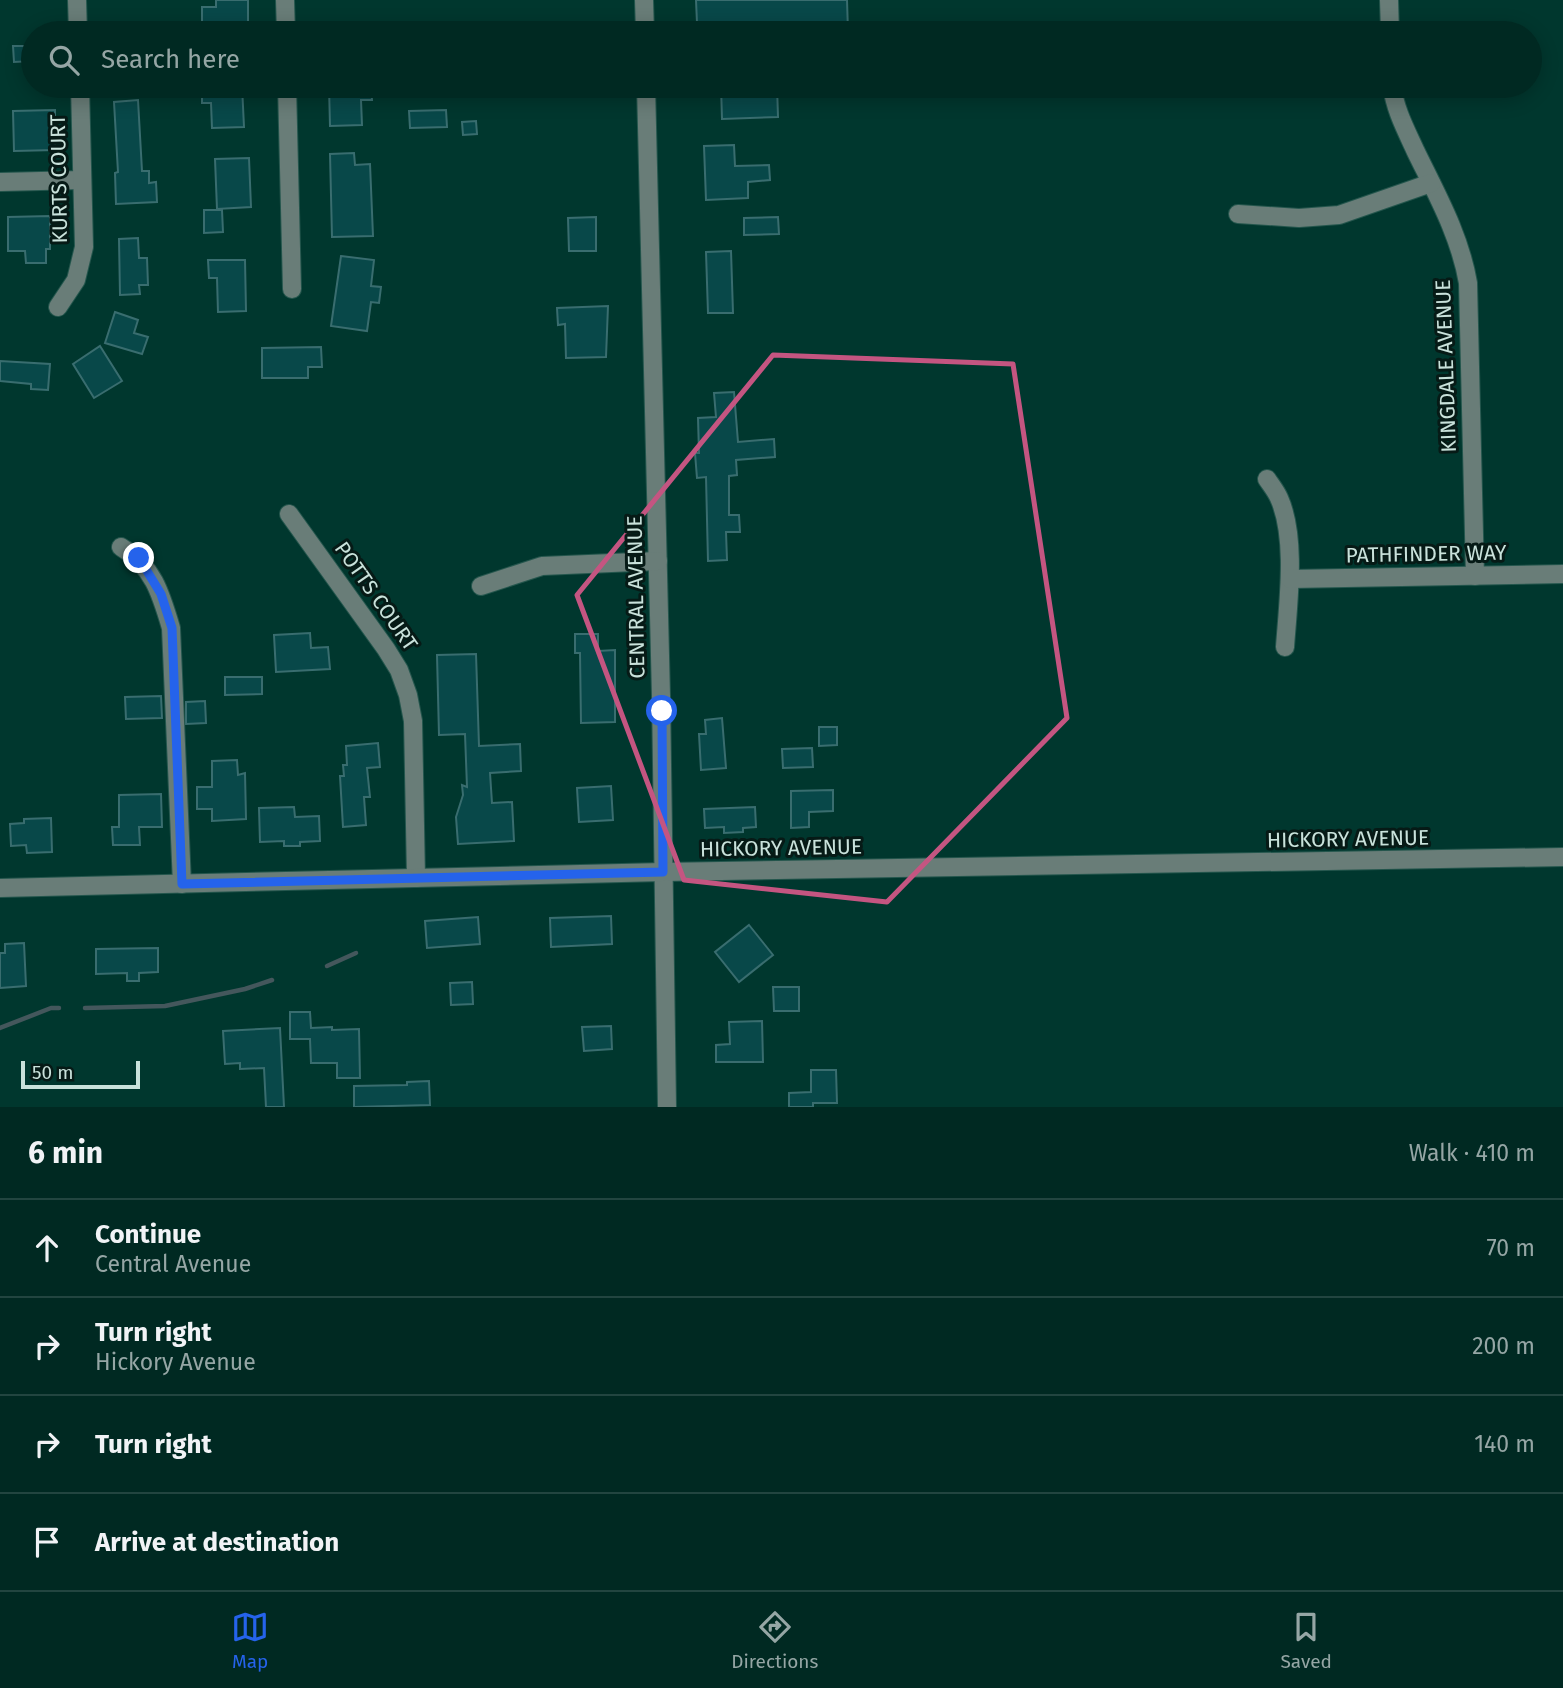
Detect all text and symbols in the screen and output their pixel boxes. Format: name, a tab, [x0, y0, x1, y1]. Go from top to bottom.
search box	[21, 21, 1542, 98]
icon: search	[45, 41, 83, 79]
text: Search here	[101, 44, 240, 75]
street label: KURTS COURT	[45, 114, 73, 244]
street label: KINGDALE AVENUE	[1430, 279, 1462, 453]
street label: CENTRAL AVENUE	[622, 515, 650, 679]
street label: POTTS COURT	[329, 536, 423, 656]
street label: PATHFINDER WAY	[1345, 540, 1507, 568]
route end	[123, 542, 154, 573]
route start	[646, 695, 677, 726]
street label: HICKORY AVENUE	[1267, 825, 1429, 853]
street label: HICKORY AVENUE	[700, 834, 862, 862]
scale bar	[21, 1058, 140, 1090]
text: 50 m	[32, 1061, 73, 1084]
text: 6 min	[28, 1135, 103, 1171]
text: Walk · 410 m	[1409, 1139, 1535, 1167]
text: Continue	[95, 1219, 201, 1250]
icon: ahead	[28, 1229, 66, 1267]
text: 70 m	[1486, 1234, 1535, 1262]
text: Central Avenue	[95, 1250, 251, 1278]
text: Turn right	[95, 1317, 212, 1348]
icon: right	[28, 1327, 66, 1365]
text: 200 m	[1472, 1332, 1535, 1360]
text: Hickory Avenue	[95, 1348, 256, 1376]
icon: right	[28, 1425, 66, 1463]
text: Turn right	[95, 1429, 212, 1460]
text: 140 m	[1474, 1430, 1535, 1458]
icon: arrive	[28, 1523, 66, 1561]
text: Arrive at destination	[95, 1527, 339, 1558]
tab: Map	[231, 1608, 269, 1673]
tab: Directions	[731, 1608, 818, 1673]
tab: Saved	[1281, 1608, 1332, 1673]

